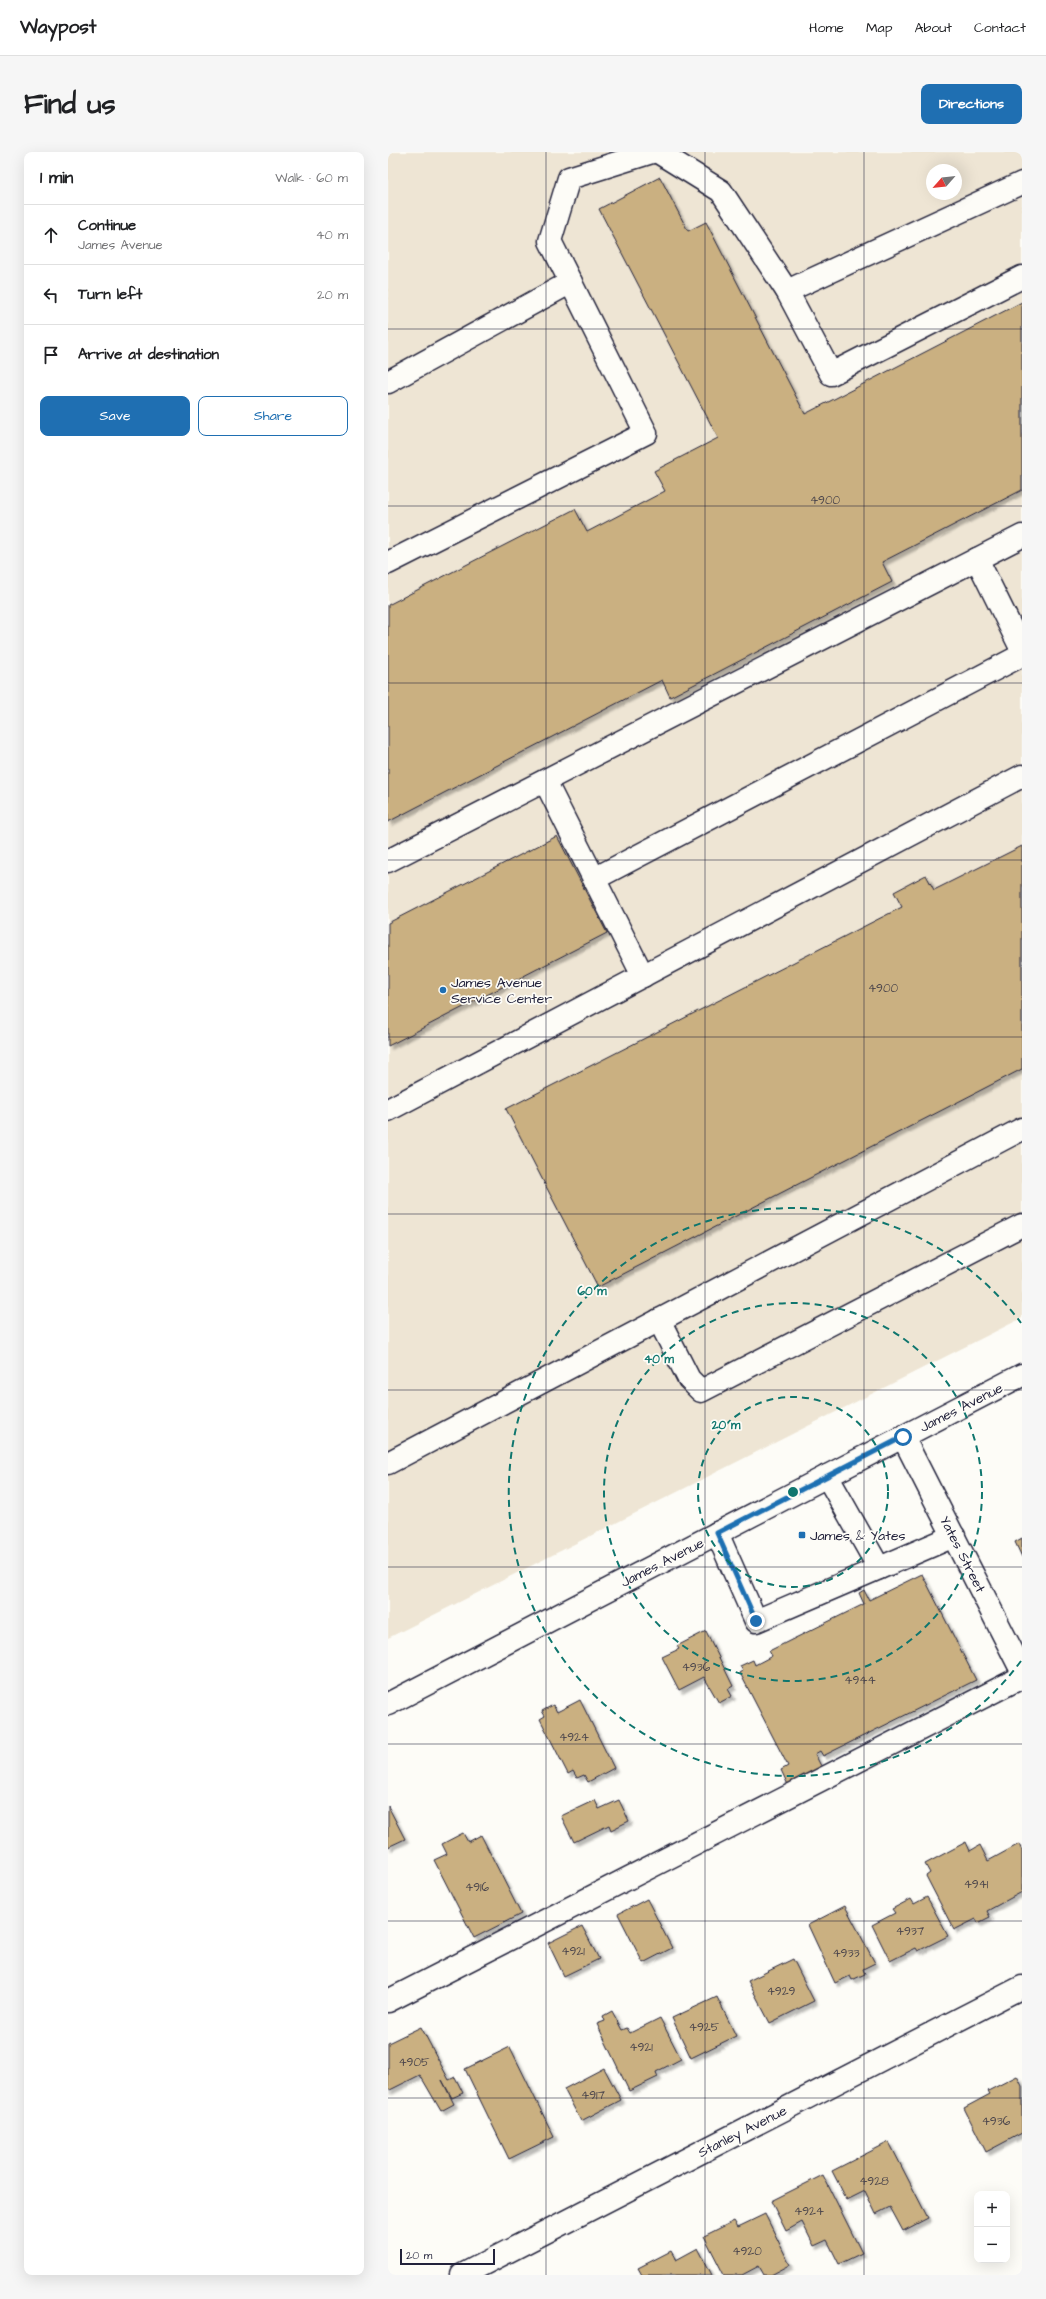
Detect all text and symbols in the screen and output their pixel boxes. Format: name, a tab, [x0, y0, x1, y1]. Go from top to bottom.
text: Waypost	[20, 14, 96, 41]
text: Home	[809, 18, 844, 38]
text: Map	[866, 18, 892, 38]
text: About	[914, 18, 952, 38]
text: Contact	[974, 18, 1026, 38]
button: Directions	[921, 84, 1022, 124]
text: Find us	[24, 85, 115, 124]
north arrow	[926, 164, 962, 200]
text: 1 min	[40, 166, 73, 190]
text: Walk · 60 m	[275, 169, 348, 187]
text: Continue	[78, 215, 136, 236]
icon: ahead	[40, 224, 62, 246]
text: 40 m	[316, 226, 348, 244]
text: James Avenue	[78, 236, 163, 254]
icon: left	[40, 284, 62, 306]
text: Turn left	[78, 284, 142, 305]
text: 20 m	[317, 286, 348, 304]
icon: arrive	[40, 344, 62, 366]
text: Arrive at destination	[78, 344, 219, 365]
button: Save	[40, 396, 190, 436]
button: Share	[198, 396, 348, 436]
house number: 4900	[810, 492, 841, 509]
place label: James Avenue Service Center	[451, 973, 552, 1009]
house number: 4900	[868, 980, 899, 997]
marker: James Avenue Service Center	[438, 985, 448, 995]
text: 60 m	[577, 1283, 607, 1300]
text: 40 m	[644, 1351, 675, 1368]
street label: James Avenue	[916, 1378, 1007, 1437]
text: 20 m	[711, 1417, 741, 1434]
route start	[894, 1428, 912, 1446]
centre of rings	[786, 1485, 800, 1499]
street label: Yates Street	[934, 1513, 990, 1597]
place label: James & Yates	[810, 1526, 905, 1546]
marker: James & Yates	[797, 1530, 807, 1540]
street label: James Avenue	[617, 1533, 708, 1592]
route end	[747, 1612, 765, 1630]
house number: 4936	[682, 1659, 711, 1676]
house number: 4944	[844, 1672, 876, 1689]
house number: 4924	[559, 1729, 589, 1746]
house number: 4941	[964, 1876, 989, 1893]
house number: 4916	[465, 1879, 490, 1896]
house number: 4937	[896, 1923, 925, 1940]
house number: 4921	[561, 1943, 585, 1960]
house number: 4933	[832, 1945, 860, 1962]
house number: 4929	[767, 1983, 796, 2000]
house number: 4925	[689, 2019, 720, 2036]
house number: 4921	[629, 2039, 653, 2056]
house number: 4905	[398, 2054, 430, 2071]
house number: 4917	[581, 2087, 606, 2104]
street label: Stanley Avenue	[695, 2101, 791, 2163]
house number: 4936	[982, 2113, 1011, 2130]
house number: 4928	[859, 2173, 889, 2190]
map controls	[974, 2191, 1010, 2263]
button: +	[974, 2191, 1010, 2227]
house number: 4924	[794, 2203, 824, 2220]
button: −	[974, 2227, 1010, 2263]
house number: 4920	[732, 2243, 762, 2260]
scale bar	[400, 2247, 495, 2266]
text: 20 m	[406, 2248, 432, 2263]

